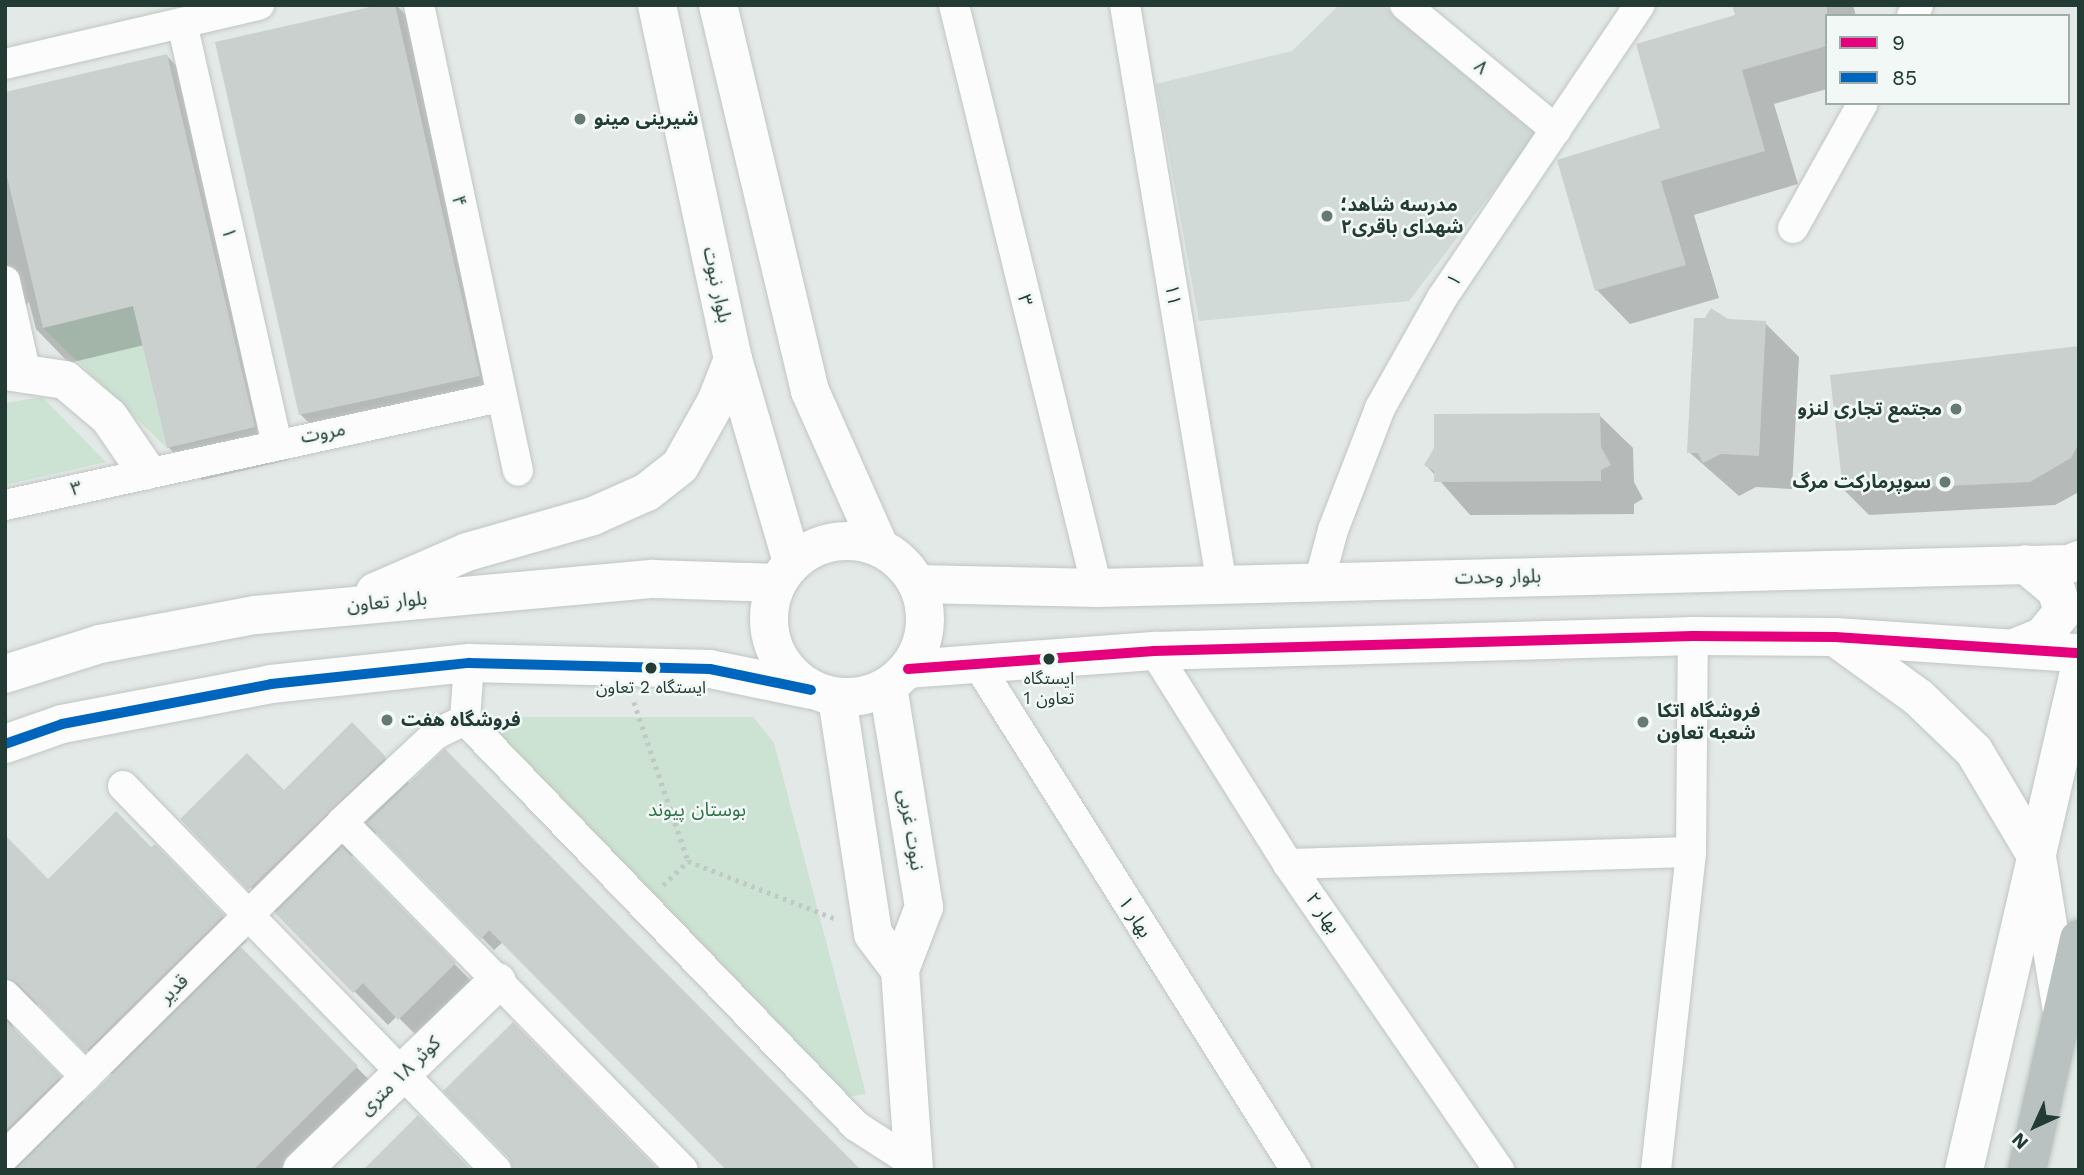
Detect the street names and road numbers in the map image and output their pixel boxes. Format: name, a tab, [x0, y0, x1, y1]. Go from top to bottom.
street label: ۸	[1470, 55, 1492, 79]
street label: ۴	[447, 193, 471, 209]
street label: ۱	[217, 225, 241, 241]
street label: بلوار نبوت	[698, 245, 736, 325]
street label: ۱	[1442, 269, 1466, 291]
street label: ۱۱	[1160, 282, 1186, 308]
street label: ۳	[1013, 292, 1037, 308]
street label: مروت	[299, 418, 347, 448]
street label: ۳	[68, 476, 84, 500]
street label: بلوار وحدت	[1455, 565, 1541, 589]
street label: بلوار تعاون	[346, 587, 428, 617]
street label: نبوت غربی	[893, 788, 929, 872]
street label: بهار ۲	[1301, 888, 1345, 938]
street label: بهار ۱	[1114, 892, 1156, 942]
street label: قدیر	[155, 970, 193, 1008]
street label: کوثر ۱۸ متری	[355, 1032, 445, 1120]

